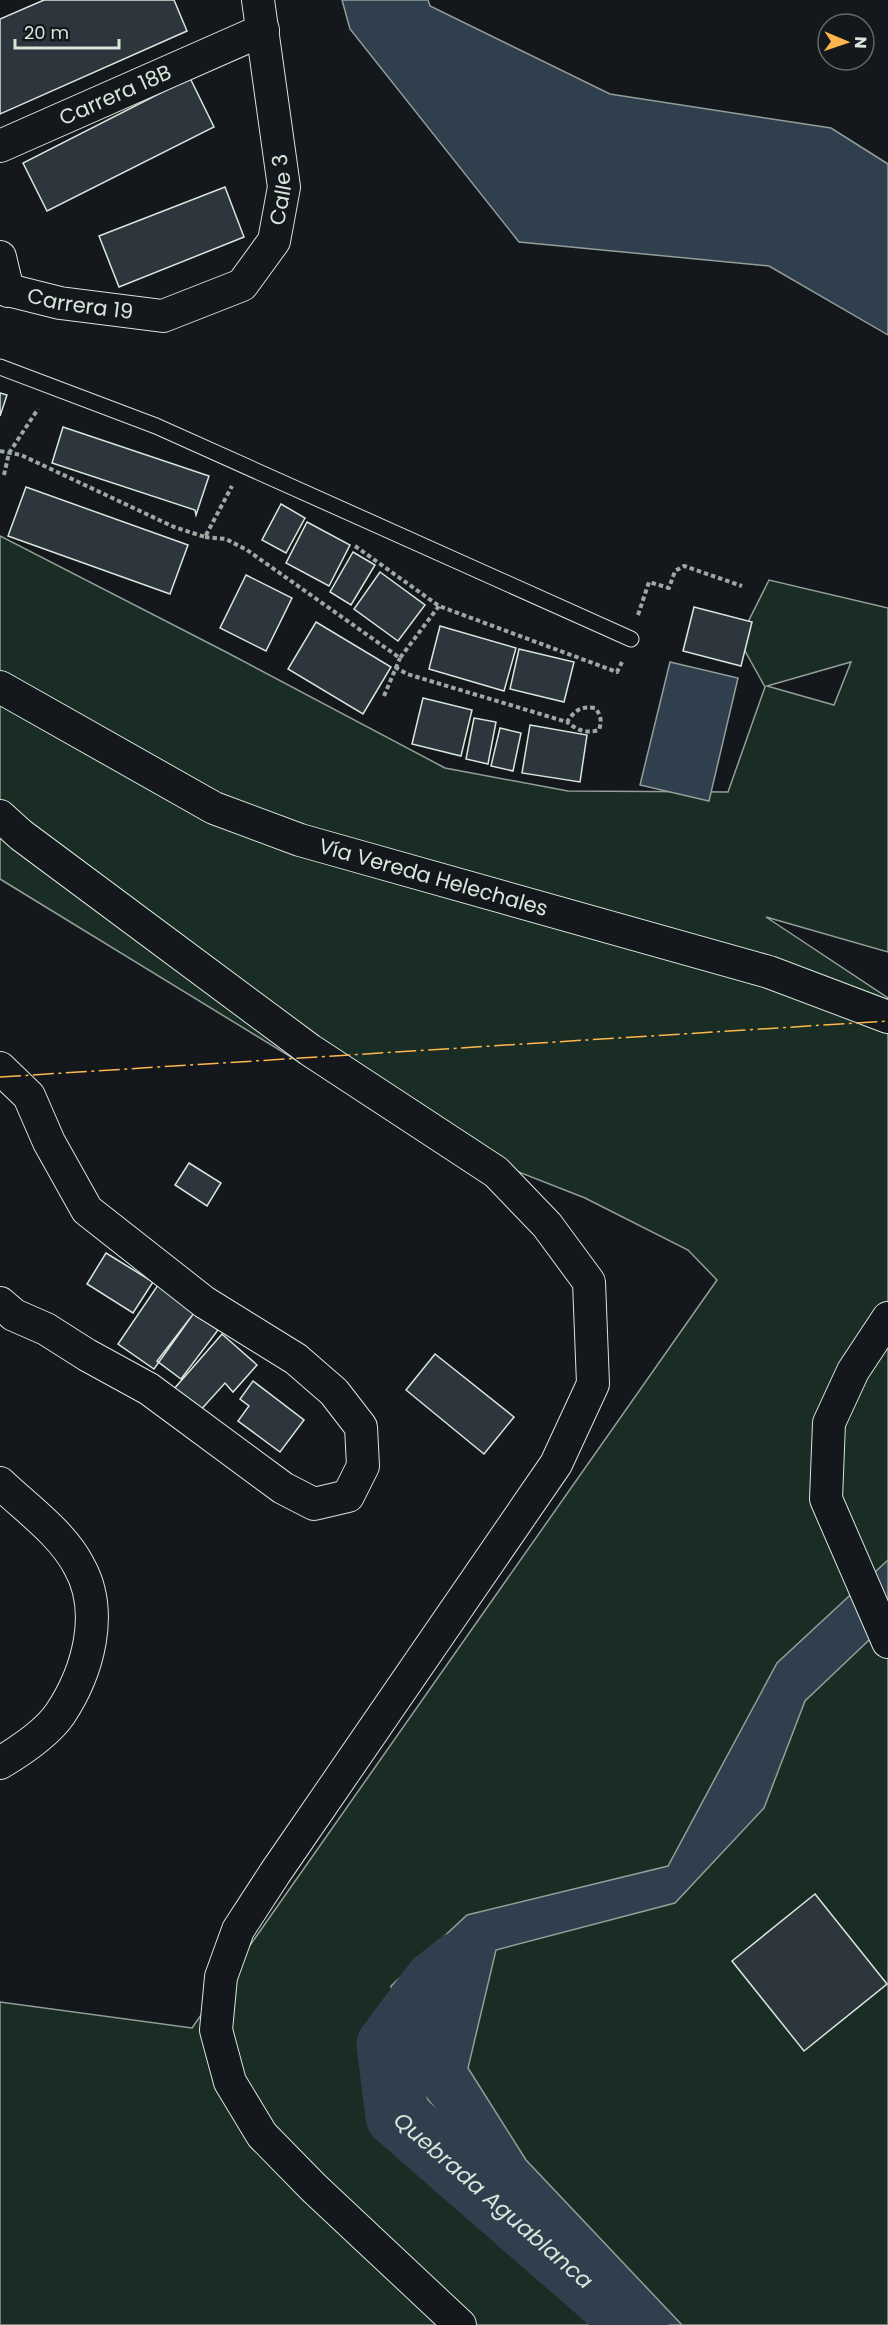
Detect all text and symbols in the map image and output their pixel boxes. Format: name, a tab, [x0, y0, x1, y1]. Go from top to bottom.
scale bar	[15, 12, 118, 50]
north arrow	[816, 12, 876, 72]
text: 20 m	[24, 20, 69, 45]
text: N	[849, 36, 872, 49]
street label: Carrera 18B	[54, 57, 176, 132]
street label: Calle 3	[262, 152, 298, 228]
street label: Carrera 19	[24, 280, 135, 326]
street label: Vía Vereda Helechales	[316, 831, 551, 923]
water label: Quebrada Aguablanca	[387, 2105, 600, 2296]

